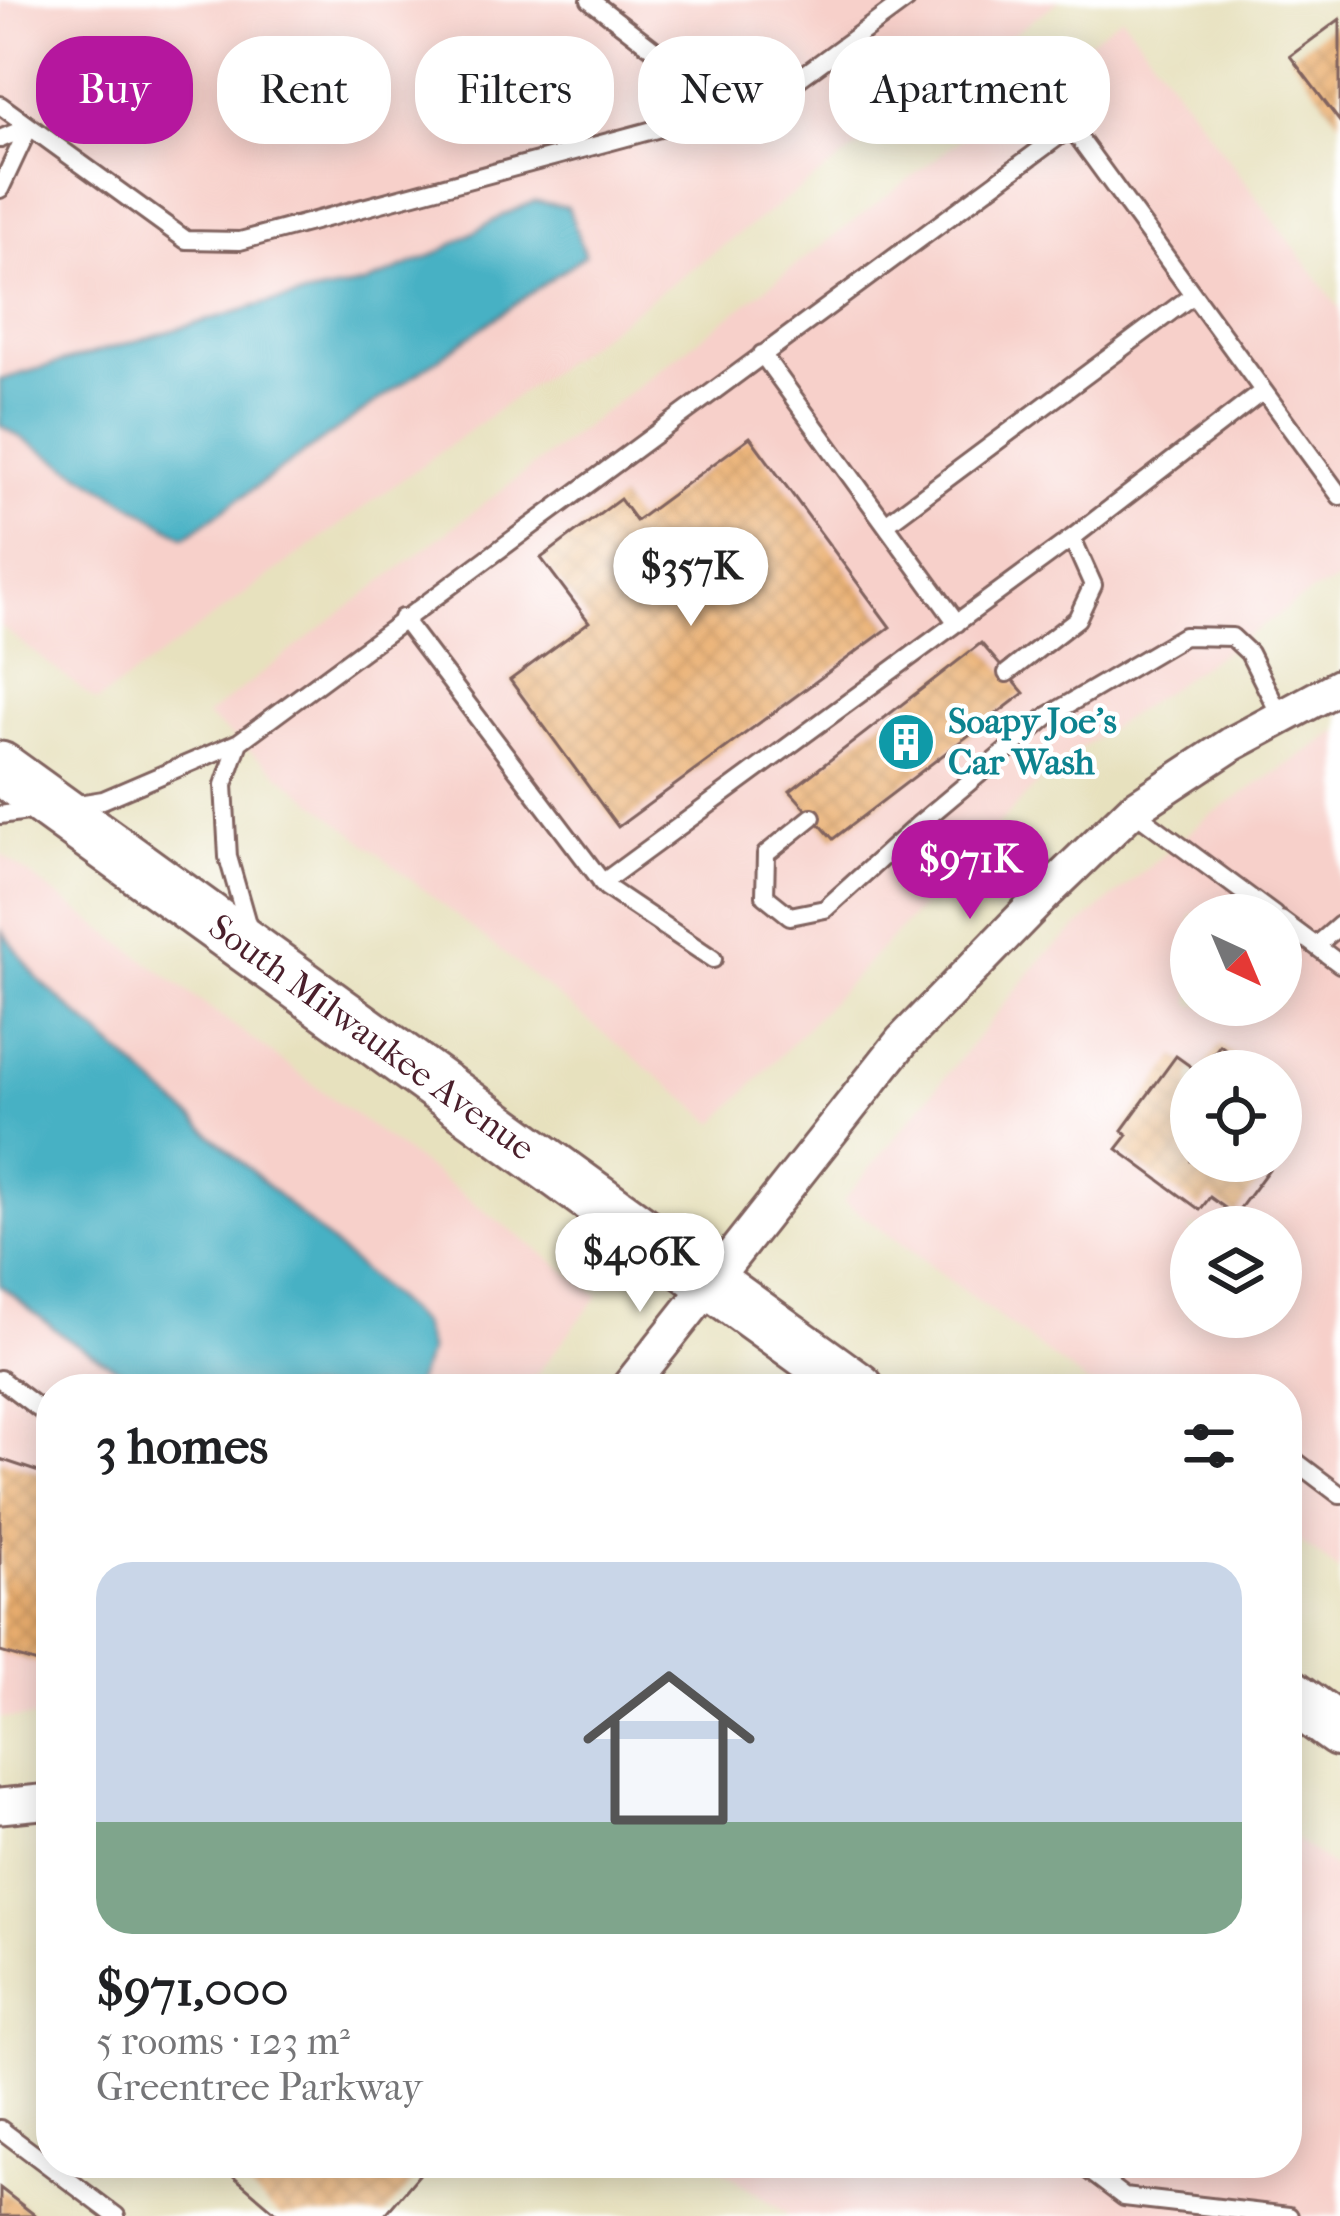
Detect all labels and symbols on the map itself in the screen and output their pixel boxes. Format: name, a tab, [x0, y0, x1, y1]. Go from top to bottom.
pin: $357K	[607, 527, 775, 629]
place label: Soapy Joe's Car Wash	[948, 700, 1117, 783]
building icon: Soapy Joe's Car Wash	[875, 711, 937, 773]
pin: $971K	[886, 820, 1054, 922]
north arrow	[1170, 894, 1302, 1026]
street label: South Milwaukee Avenue	[201, 905, 543, 1169]
pin: $406K	[556, 1213, 724, 1315]

